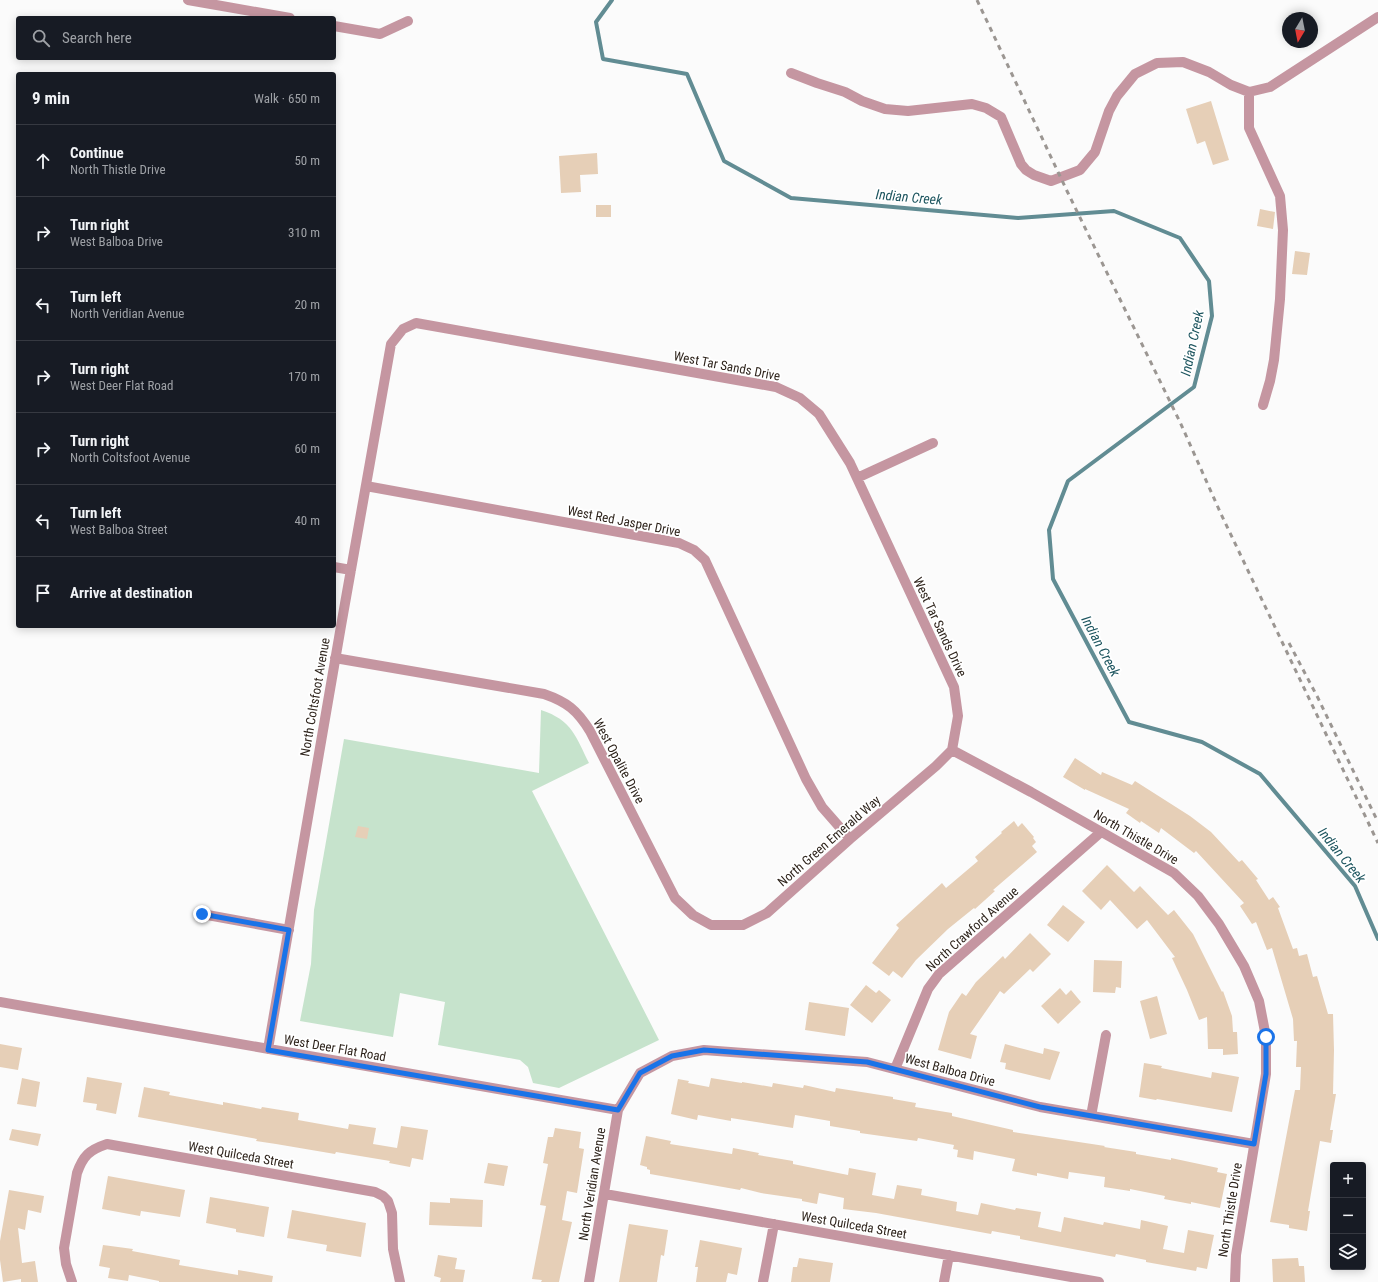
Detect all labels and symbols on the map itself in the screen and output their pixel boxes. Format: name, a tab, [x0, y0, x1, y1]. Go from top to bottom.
north arrow	[1282, 12, 1318, 48]
water label: Indian Creek	[875, 186, 944, 208]
water label: Indian Creek	[1177, 308, 1207, 377]
street label: West Tar Sands Drive	[673, 348, 781, 384]
street label: West Red Jasper Drive	[566, 503, 682, 539]
street label: West Tar Sands Drive	[910, 575, 970, 679]
water label: Indian Creek	[1078, 613, 1124, 680]
street label: North Coltsfoot Avenue	[297, 637, 333, 757]
street label: West Opalite Drive	[590, 716, 648, 806]
street label: North Green Emerald Way	[775, 792, 884, 890]
street label: North Thistle Drive	[1091, 807, 1181, 867]
water label: Indian Creek	[1315, 824, 1370, 887]
street label: North Crawford Avenue	[923, 884, 1021, 974]
route end	[193, 905, 211, 923]
route start	[1257, 1028, 1275, 1046]
street label: West Deer Flat Road	[283, 1032, 387, 1064]
street label: West Balboa Drive	[903, 1051, 997, 1089]
street label: North Veridian Avenue	[576, 1126, 608, 1242]
street label: West Quilceda Street	[187, 1138, 295, 1172]
street label: North Thistle Drive	[1215, 1162, 1245, 1258]
street label: West Quilceda Street	[800, 1208, 908, 1242]

